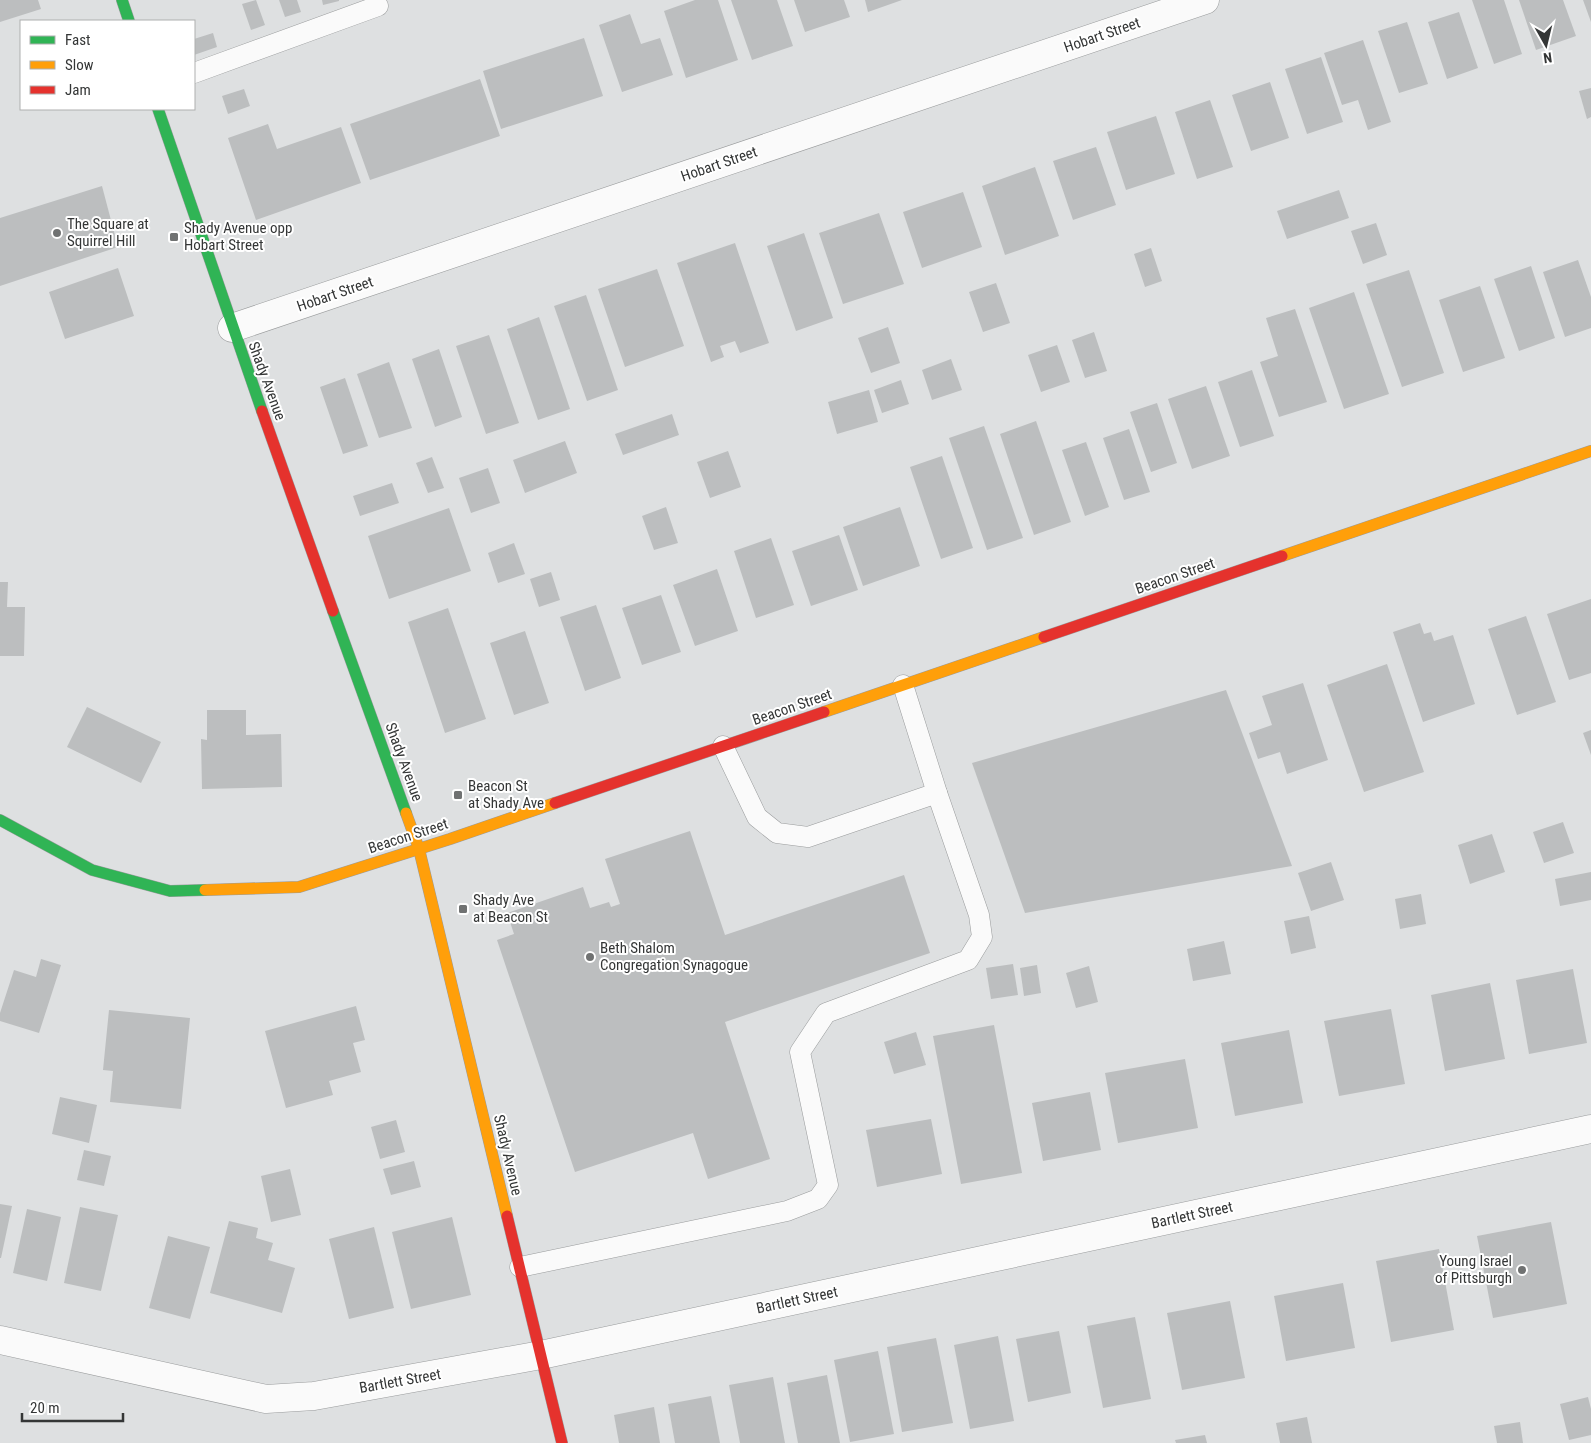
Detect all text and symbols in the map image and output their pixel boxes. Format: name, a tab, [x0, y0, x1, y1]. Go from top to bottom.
street label: Hobart Street	[1062, 14, 1142, 56]
legend	[20, 20, 195, 110]
north arrow	[1521, 20, 1571, 70]
text: Fast	[65, 31, 90, 49]
text: N	[1542, 49, 1553, 66]
text: Slow	[65, 56, 94, 74]
text: Jam	[65, 81, 91, 99]
street label: Hobart Street	[679, 143, 759, 185]
place label: The Square at Squirrel Hill	[67, 215, 149, 250]
place label: Shady Avenue opp Hobart Street	[184, 219, 292, 254]
marker: The Square at Squirrel Hill	[51, 227, 63, 239]
marker: Shady Avenue opp Hobart Street	[168, 231, 180, 243]
street label: Hobart Street	[295, 273, 375, 315]
street label: Shady Avenue	[244, 339, 290, 423]
street label: Beacon Street	[1133, 554, 1217, 598]
street label: Beacon Street	[750, 685, 834, 729]
street label: Shady Avenue	[381, 720, 427, 804]
place label: Beacon St at Shady Ave	[468, 777, 544, 812]
marker: Beacon St at Shady Ave	[452, 789, 464, 801]
street label: Beacon Street	[366, 815, 450, 857]
place label: Shady Ave at Beacon St	[473, 891, 548, 926]
marker: Shady Ave at Beacon St	[457, 903, 469, 915]
place label: Beth Shalom Congregation Synagogue	[600, 939, 748, 974]
marker: Beth Shalom Congregation Synagogue	[584, 951, 596, 963]
street label: Shady Avenue	[490, 1113, 526, 1197]
street label: Bartlett Street	[1150, 1198, 1234, 1232]
place label: Young Israel of Pittsburgh	[1435, 1252, 1512, 1287]
marker: Young Israel of Pittsburgh	[1516, 1264, 1528, 1276]
street label: Bartlett Street	[755, 1283, 839, 1317]
street label: Bartlett Street	[358, 1365, 442, 1397]
scale bar	[22, 1390, 124, 1422]
text: 20 m	[30, 1399, 60, 1417]

